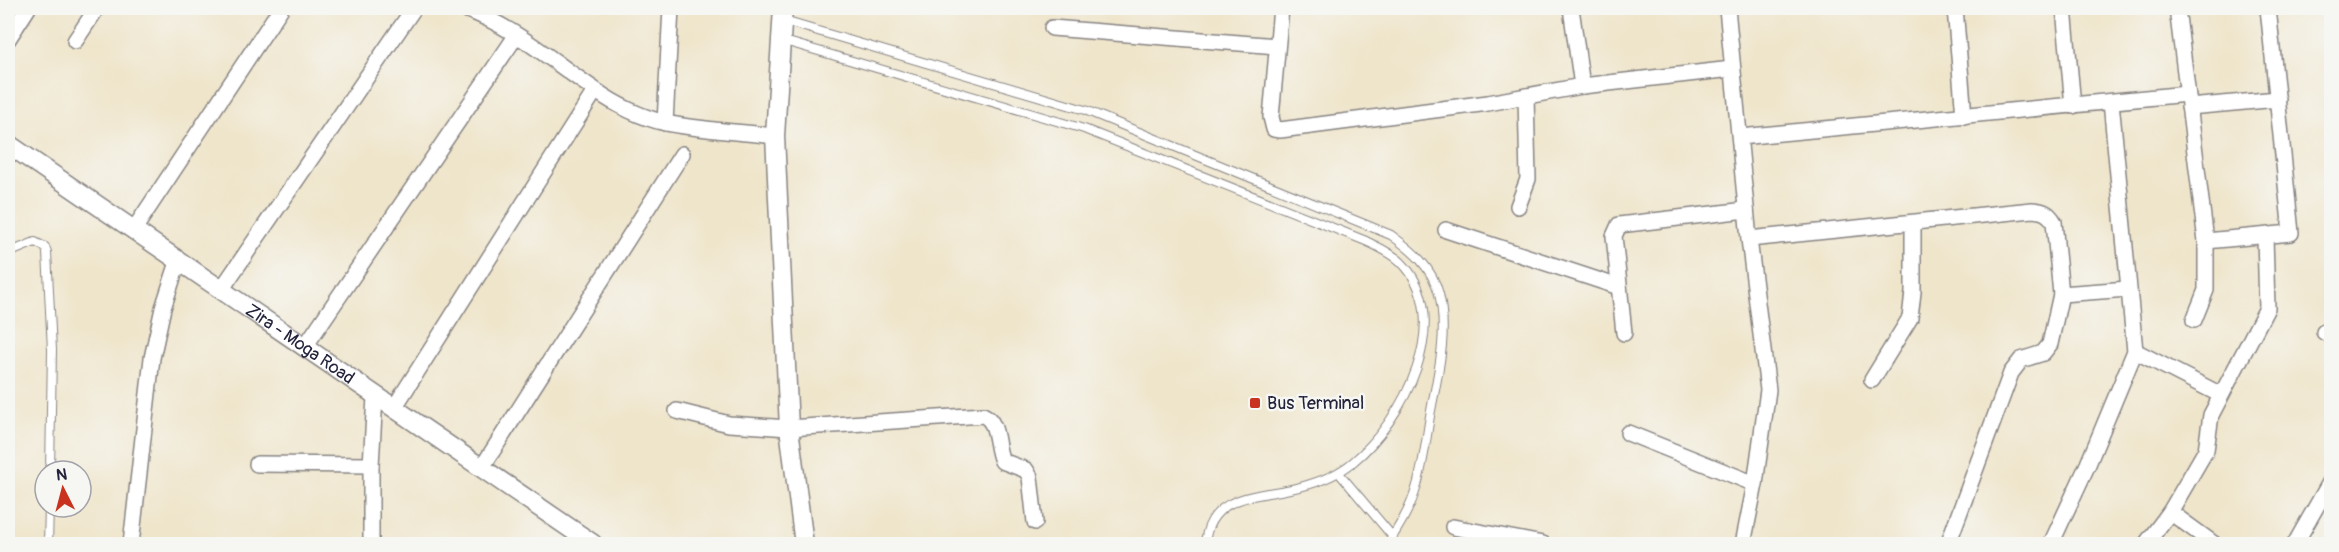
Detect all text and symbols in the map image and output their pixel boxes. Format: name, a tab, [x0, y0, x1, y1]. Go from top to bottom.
street label: Zira - Moga Road	[241, 298, 359, 389]
place label: Bus Terminal	[1267, 392, 1364, 415]
marker: Bus Terminal	[1248, 396, 1262, 410]
north arrow	[33, 459, 93, 519]
text: N	[55, 465, 68, 486]

